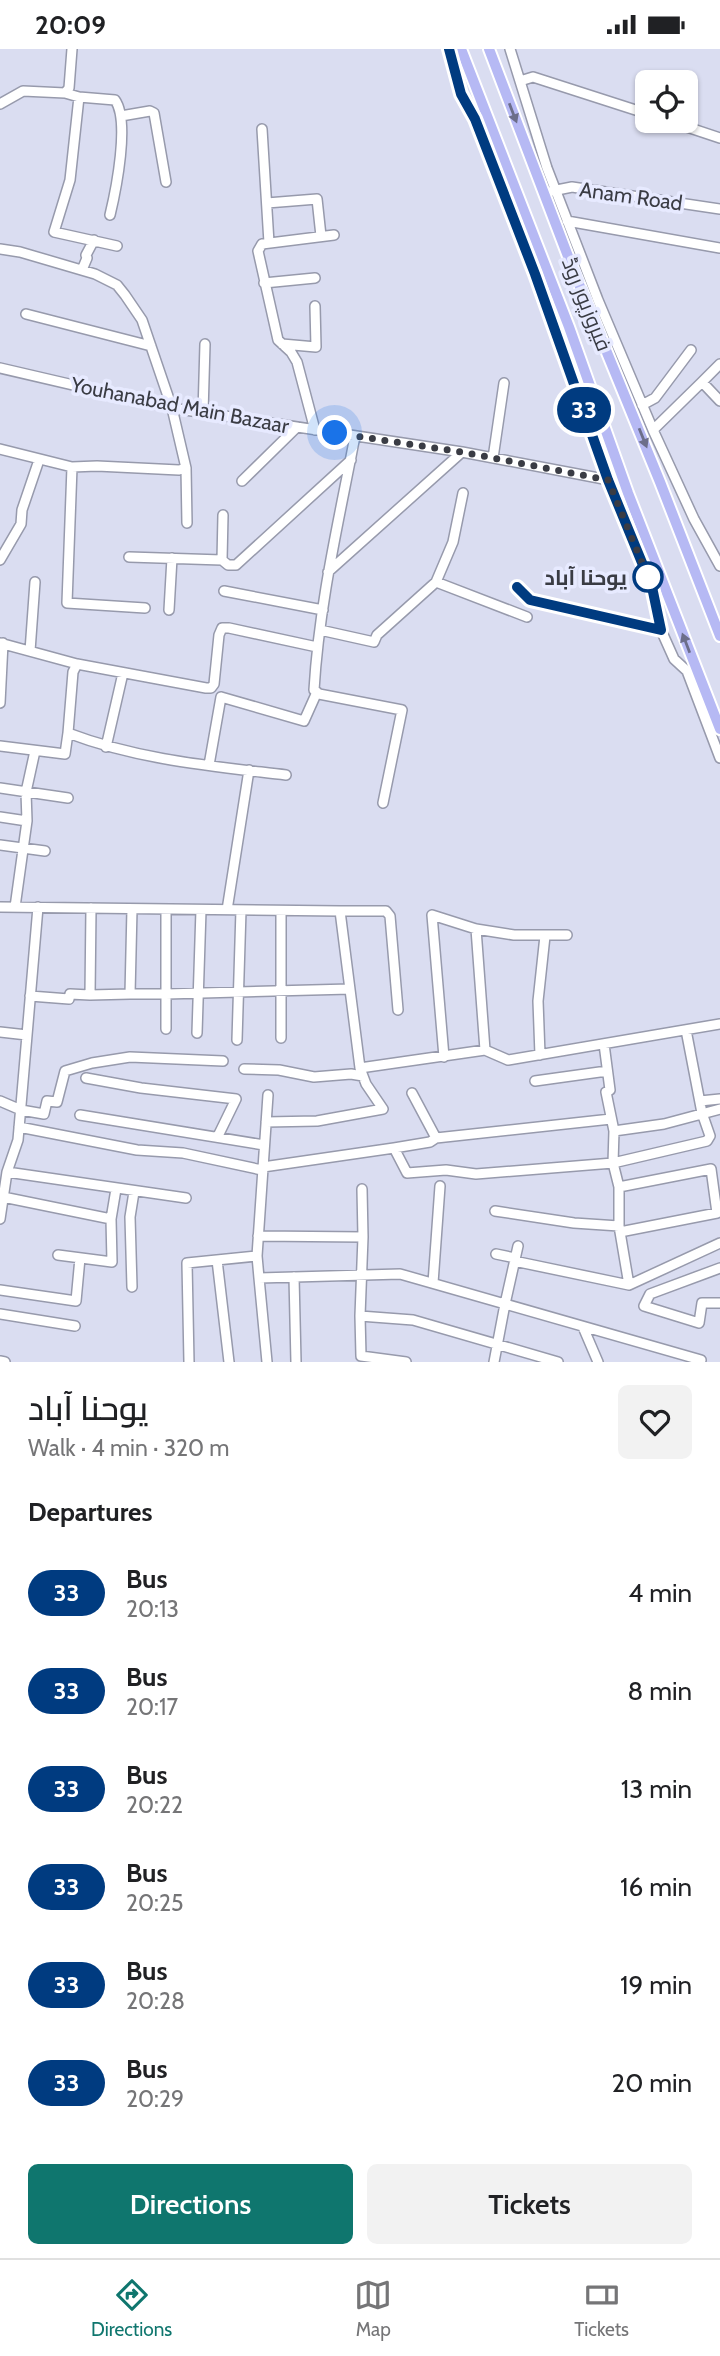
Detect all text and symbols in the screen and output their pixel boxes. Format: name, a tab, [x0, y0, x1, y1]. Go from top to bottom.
text: 20:09	[35, 9, 106, 41]
map controls	[635, 70, 698, 133]
button: locate	[635, 70, 698, 133]
one-way arrow	[508, 102, 519, 123]
street label: Anam Road	[578, 176, 684, 216]
street label: فیروزپور روڈ	[555, 253, 617, 355]
street label: Youhanabad Main Bazaar	[68, 371, 291, 438]
line badge: 33	[552, 387, 616, 433]
text: 33	[571, 395, 597, 424]
your location	[317, 415, 352, 450]
one-way arrow	[637, 428, 648, 449]
marker: یوحنا آباد	[633, 562, 663, 592]
place label: یوحنا آباد	[545, 565, 627, 591]
one-way arrow	[681, 632, 692, 653]
button: heart	[618, 1385, 692, 1459]
text: یوحنا آباد	[28, 1388, 148, 1428]
text: Walk · 4 min · 320 m	[28, 1434, 230, 1462]
text: Departures	[28, 1496, 152, 1528]
text: Bus	[126, 1563, 167, 1595]
text: 4 min	[628, 1577, 692, 1609]
text: 33	[54, 1578, 79, 1607]
text: 20:13	[126, 1595, 179, 1623]
text: Bus	[126, 1661, 167, 1693]
text: 8 min	[628, 1675, 692, 1707]
text: 33	[54, 1676, 79, 1705]
text: 20:17	[126, 1693, 178, 1721]
text: Bus	[126, 1759, 167, 1791]
text: 13 min	[621, 1773, 692, 1805]
text: 33	[54, 1774, 79, 1803]
text: 20:22	[126, 1791, 183, 1819]
text: Bus	[126, 1857, 167, 1889]
text: 16 min	[620, 1871, 692, 1903]
text: 33	[54, 1872, 79, 1901]
text: 20:25	[126, 1889, 183, 1917]
text: Bus	[126, 1955, 167, 1987]
text: 19 min	[620, 1969, 692, 2001]
text: 33	[54, 1970, 79, 1999]
text: 20:28	[126, 1987, 185, 2015]
text: Bus	[126, 2053, 167, 2085]
text: 20 min	[612, 2067, 692, 2099]
text: 33	[54, 2068, 79, 2097]
text: 20:29	[126, 2085, 184, 2113]
button: Directions	[28, 2164, 353, 2244]
button: Tickets	[367, 2164, 692, 2244]
tab: Directions	[91, 2276, 172, 2341]
tab: Map	[354, 2276, 392, 2341]
tab: Tickets	[574, 2276, 629, 2341]

